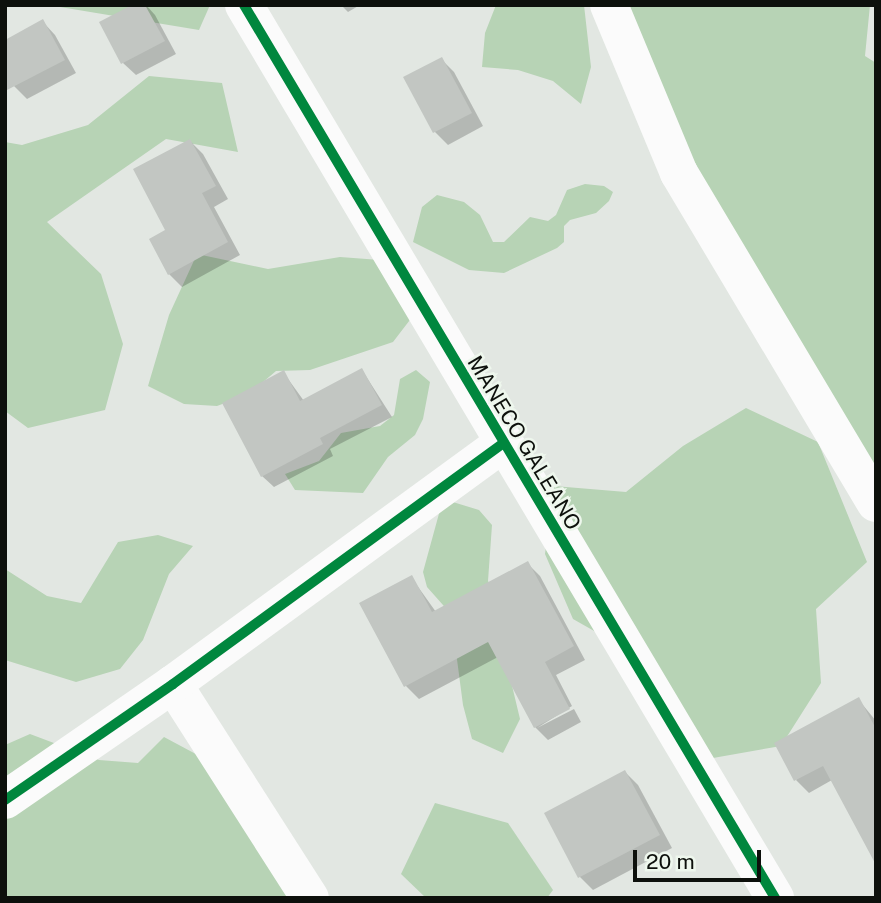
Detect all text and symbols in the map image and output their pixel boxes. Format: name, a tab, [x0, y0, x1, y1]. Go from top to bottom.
street label: MANECO GALEANO	[462, 351, 586, 535]
scale bar	[636, 836, 764, 880]
text: 20 m	[646, 849, 695, 874]

